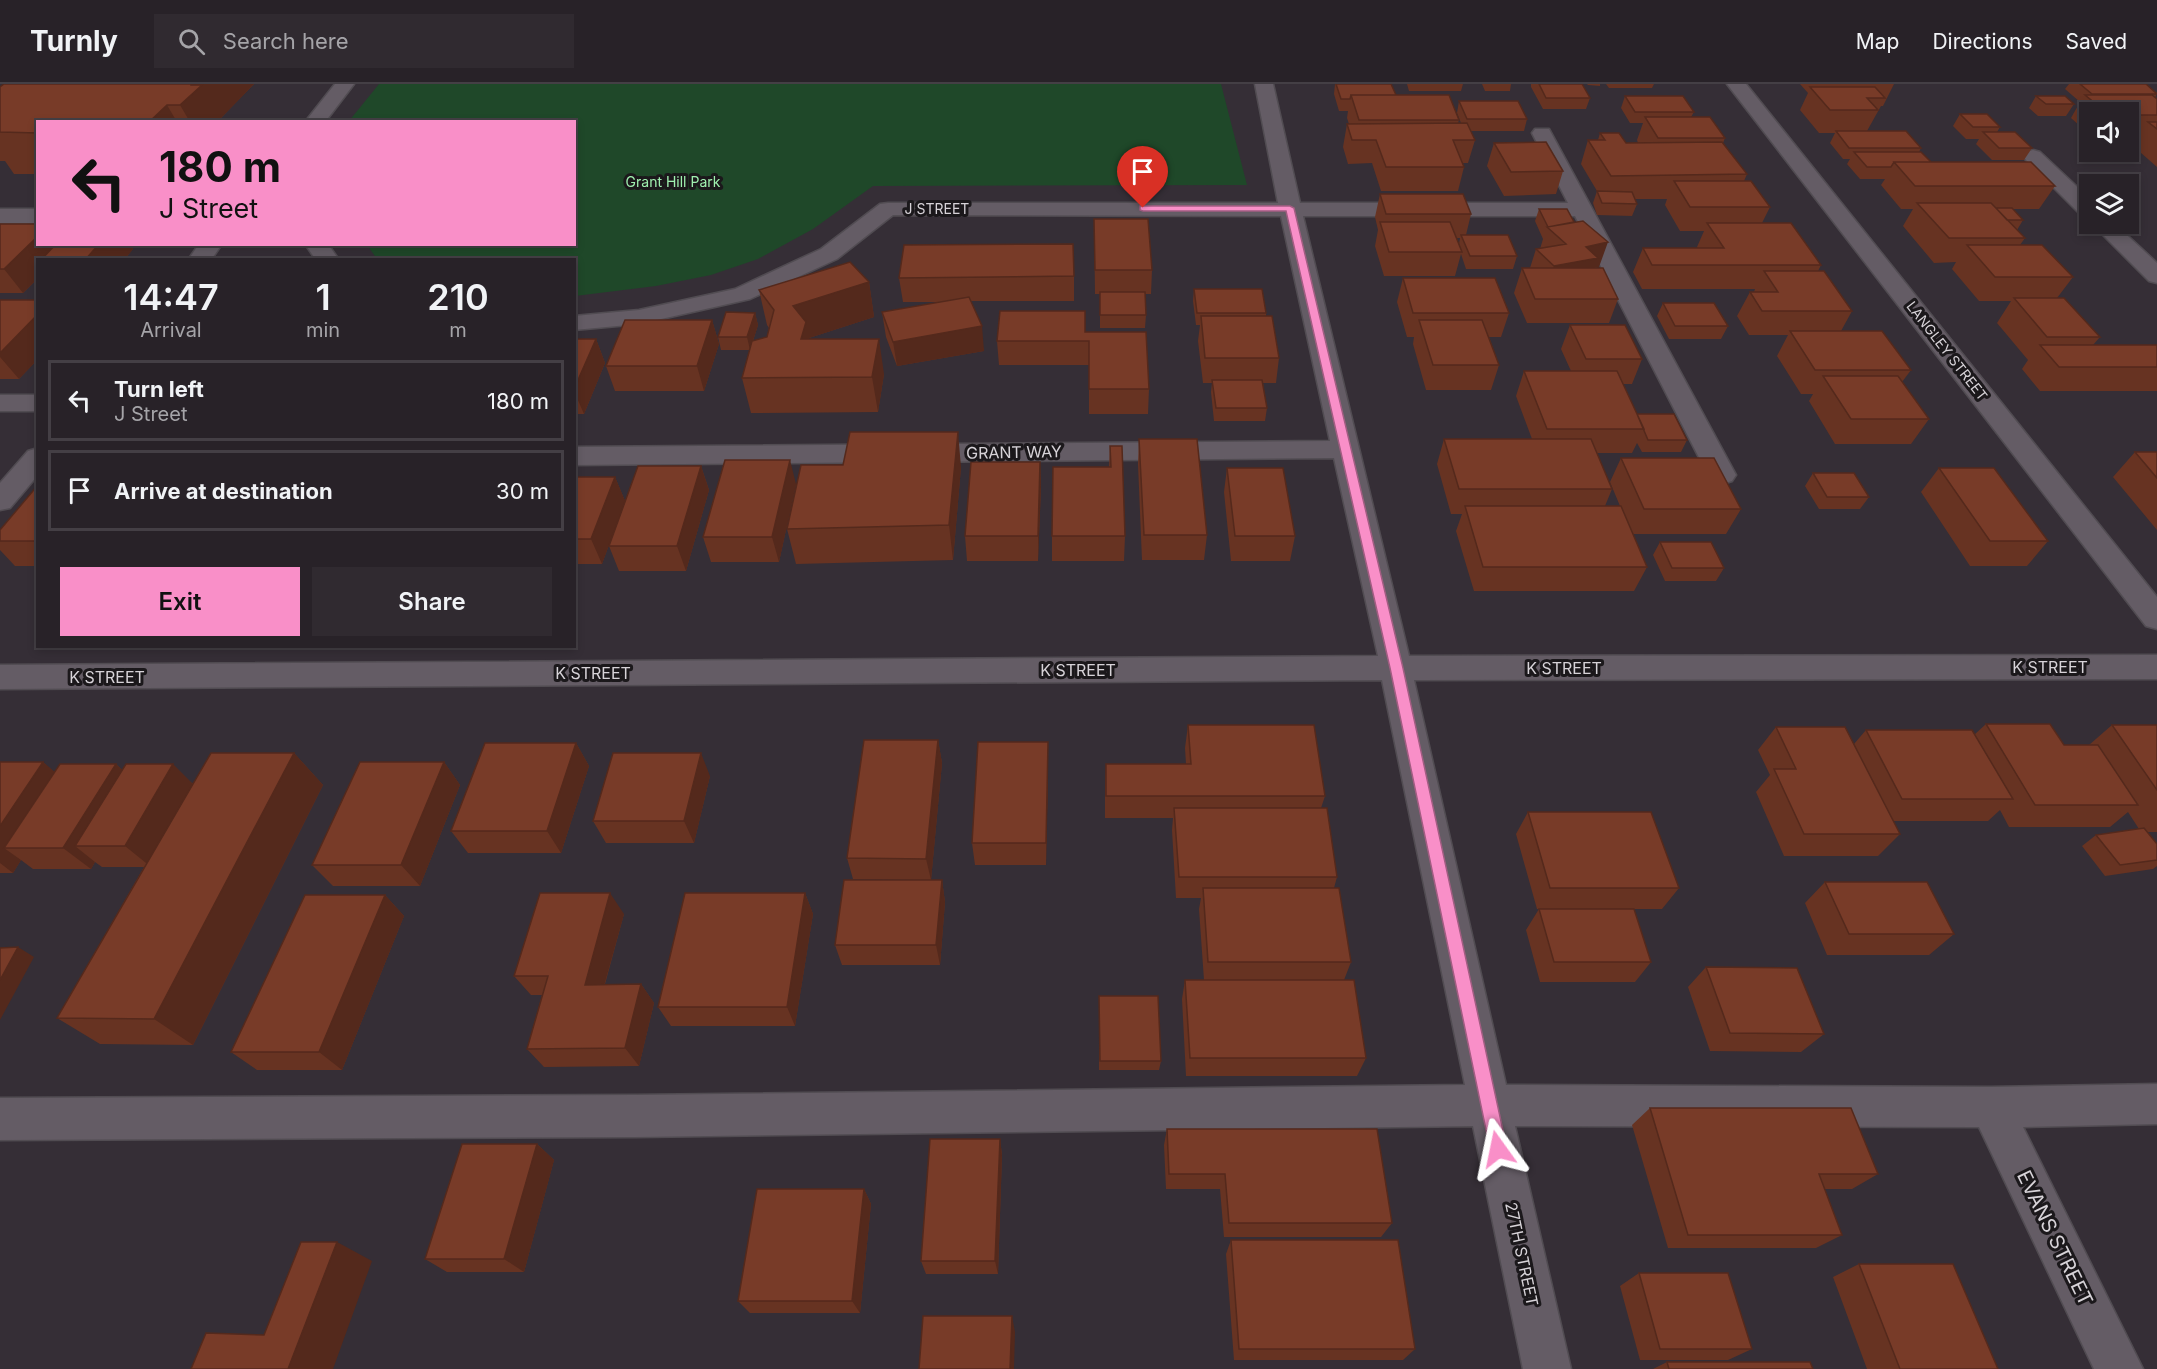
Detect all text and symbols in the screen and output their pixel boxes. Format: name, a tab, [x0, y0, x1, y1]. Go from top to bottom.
search box	[154, 14, 574, 68]
text: Turnly	[30, 24, 118, 58]
icon: search	[175, 25, 208, 58]
text: Search here	[223, 28, 349, 54]
text: Map	[1856, 29, 1899, 54]
text: Directions	[1932, 29, 2033, 54]
text: Saved	[2066, 29, 2127, 54]
map controls	[2079, 102, 2139, 234]
button: sound	[2079, 102, 2139, 162]
text: 180 m	[159, 141, 281, 192]
icon: left	[60, 144, 138, 222]
pin	[1117, 146, 1168, 208]
icon: arrive	[1126, 155, 1159, 188]
park label: Grant Hill Park	[626, 173, 721, 190]
button: layers	[2079, 174, 2139, 234]
text: J Street	[159, 192, 258, 225]
street label: J STREET	[905, 200, 969, 217]
text: 14:47	[123, 275, 219, 319]
text: 1	[315, 275, 331, 319]
text: 210	[427, 275, 489, 319]
street label: LANGLEY STREET	[1903, 298, 1991, 404]
text: Arrival	[140, 318, 202, 342]
text: min	[306, 318, 340, 342]
text: m	[449, 318, 467, 342]
text: Turn left	[114, 376, 204, 402]
icon: left	[63, 384, 96, 417]
text: 180 m	[487, 388, 549, 414]
text: J Street	[114, 402, 187, 426]
street label: GRANT WAY	[966, 441, 1062, 463]
icon: arrive	[63, 474, 96, 507]
text: Arrive at destination	[114, 478, 333, 504]
text: 30 m	[496, 478, 549, 504]
button: Exit	[60, 567, 300, 636]
button: Share	[312, 567, 552, 636]
street label: K STREET	[2012, 657, 2088, 677]
street label: K STREET	[1526, 658, 1602, 678]
street label: K STREET	[1040, 660, 1116, 680]
street label: K STREET	[555, 663, 631, 683]
street label: K STREET	[69, 667, 145, 687]
position arrow	[1466, 1117, 1530, 1181]
street label: EVANS STREET	[2012, 1167, 2098, 1309]
street label: 27TH STREET	[1501, 1200, 1543, 1308]

